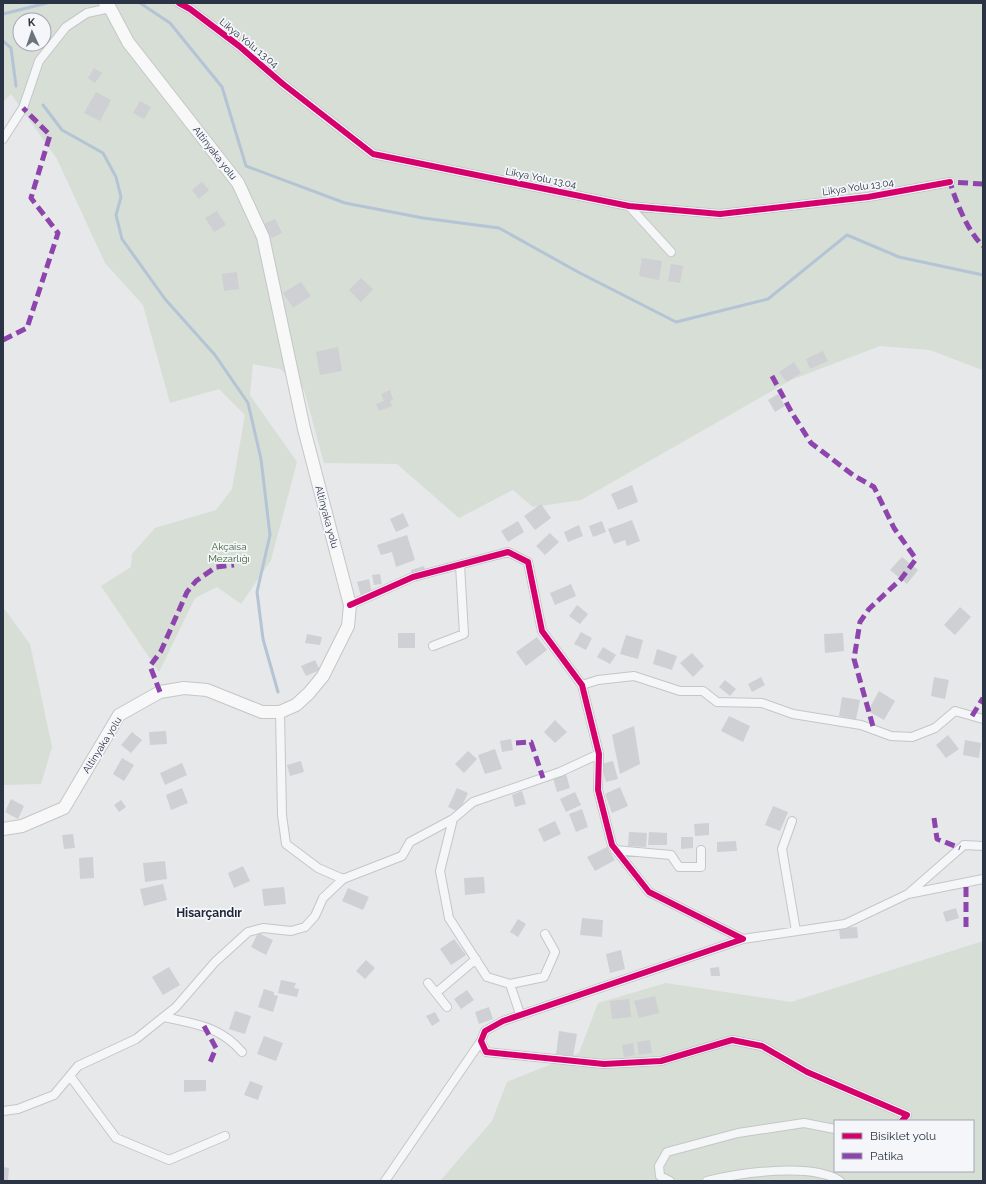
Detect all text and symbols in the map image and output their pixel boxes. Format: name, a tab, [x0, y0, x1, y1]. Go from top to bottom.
north arrow	[12, 12, 52, 52]
text: K	[27, 16, 36, 29]
street label: Likya Yolu 13.04	[218, 16, 281, 70]
street label: Altinyaka yolu	[191, 124, 239, 182]
street label: Likya Yolu 13.04	[505, 166, 578, 190]
street label: Likya Yolu 13.04	[822, 176, 895, 197]
street label: Altinyaka yolu	[313, 485, 341, 550]
park label: Akçaisa Mezarlığı	[208, 541, 250, 564]
street label: Altinyaka yolu	[80, 715, 124, 775]
district label: Hisarçandır	[176, 906, 242, 920]
legend	[834, 1120, 974, 1172]
text: Bisiklet yolu	[870, 1129, 936, 1143]
text: Patika	[870, 1149, 903, 1163]

